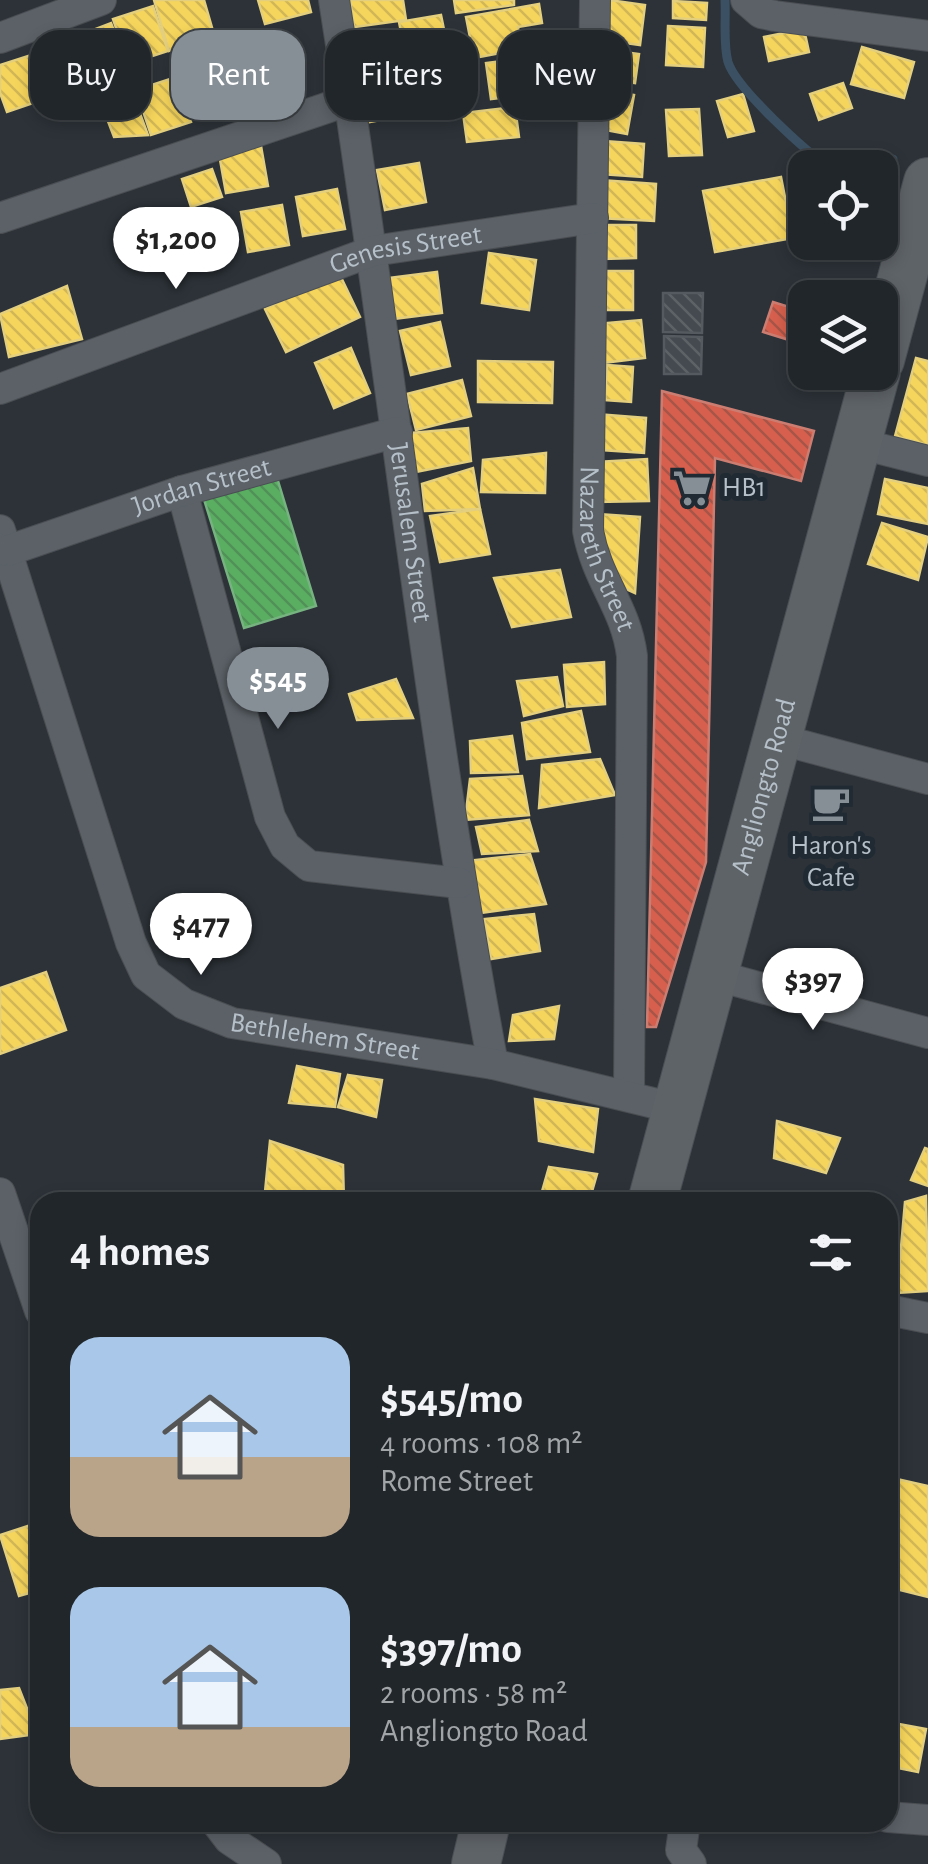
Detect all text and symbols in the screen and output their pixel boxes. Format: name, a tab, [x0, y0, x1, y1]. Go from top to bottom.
chip: Buy	[30, 30, 151, 120]
chip: Rent	[171, 30, 305, 120]
chip: Filters	[325, 30, 478, 120]
chip: New	[498, 30, 631, 120]
map controls	[788, 150, 898, 390]
button: locate	[788, 150, 898, 260]
pin: $1,200	[95, 207, 257, 292]
street label: Genesis Street	[326, 221, 484, 280]
text: $1,200	[135, 223, 217, 255]
button: layers	[788, 280, 898, 390]
street label: Jerusalem Street	[384, 441, 436, 624]
street label: Jordan Street	[129, 453, 274, 521]
street label: Nazareth Street	[574, 466, 640, 635]
supermarket icon: HB1	[671, 467, 713, 509]
place label: HB1	[722, 474, 766, 502]
pin: $545	[219, 647, 337, 732]
text: $545	[249, 663, 307, 695]
street label: Angliongto Road	[727, 695, 801, 878]
cafe icon: Haron's Cafe	[810, 782, 852, 824]
place label: Haron's Cafe	[790, 832, 872, 892]
pin: $477	[142, 893, 260, 978]
text: $477	[172, 909, 230, 941]
pin: $397	[754, 948, 872, 1033]
text: $397	[784, 964, 842, 996]
street label: Bethlehem Street	[228, 1009, 422, 1066]
icon: filters	[803, 1225, 858, 1280]
text: 4 homes	[70, 1231, 210, 1273]
icon: home	[150, 1377, 270, 1497]
text: $545/mo	[380, 1378, 523, 1420]
text: 4 rooms · 108 m²	[380, 1427, 583, 1459]
text: Rome Street	[380, 1465, 533, 1497]
icon: home	[150, 1627, 270, 1747]
text: $397/mo	[380, 1628, 522, 1670]
text: 2 rooms · 58 m²	[380, 1677, 567, 1709]
text: Angliongto Road	[380, 1715, 588, 1747]

